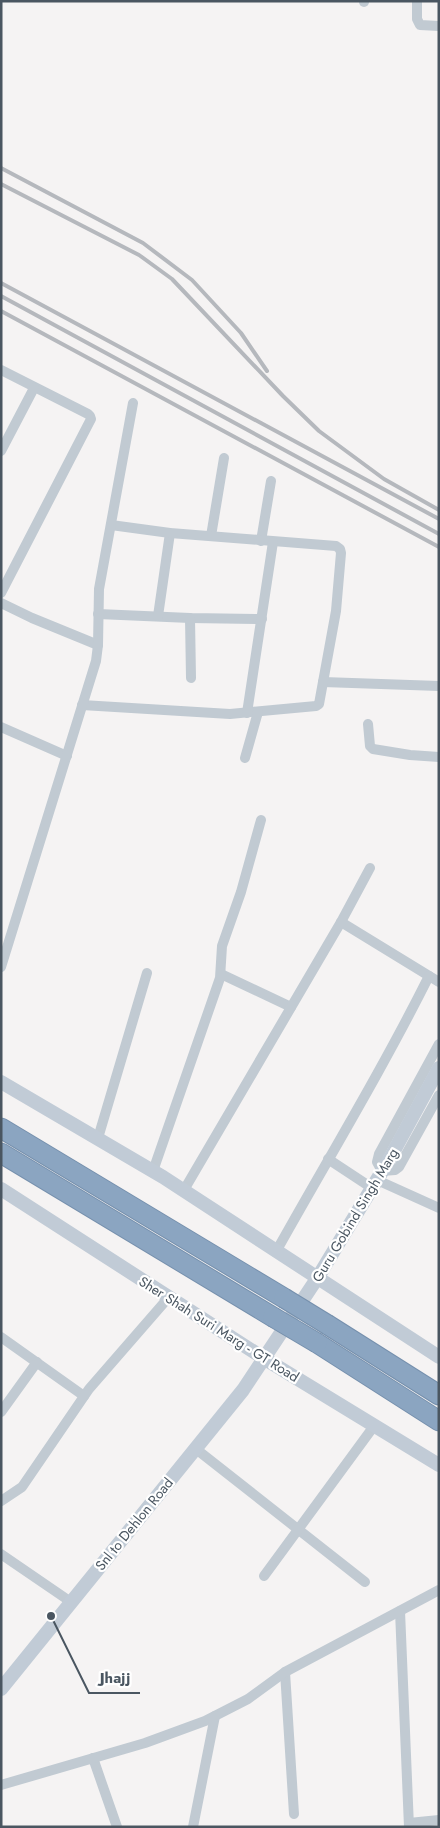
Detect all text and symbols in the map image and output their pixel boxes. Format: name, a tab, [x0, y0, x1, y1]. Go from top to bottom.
street label: Guru Gobind Singh Marg	[307, 1144, 403, 1286]
street label: Sher Shah Suri Marg - GT Road	[135, 1271, 303, 1387]
street label: Snl to Dehlon Road	[90, 1473, 178, 1575]
callout: Jhajj	[89, 1663, 140, 1693]
text: Jhajj	[97, 1667, 130, 1689]

